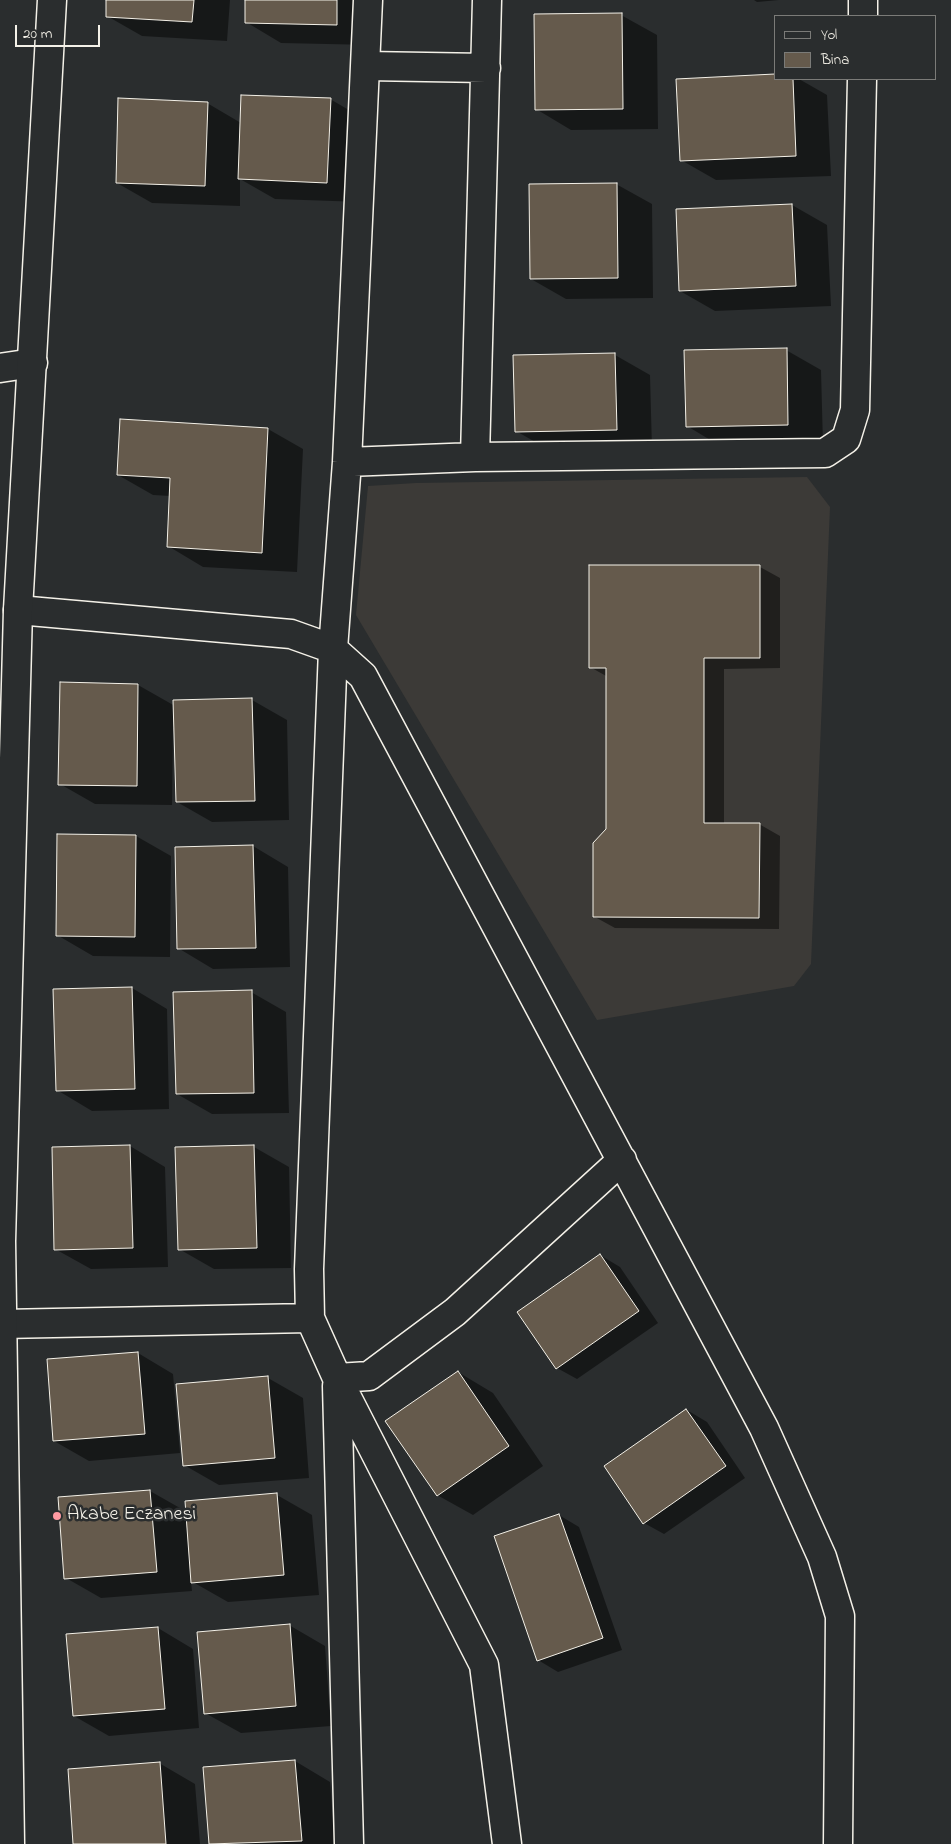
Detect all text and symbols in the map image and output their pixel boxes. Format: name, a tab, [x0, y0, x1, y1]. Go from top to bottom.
scale bar	[18, 15, 102, 47]
legend	[774, 15, 936, 80]
text: 20 m	[23, 23, 52, 45]
text: Yol	[821, 24, 837, 46]
text: Bina	[821, 49, 849, 71]
place label: Akabe Eczanesi	[67, 1504, 196, 1528]
marker: Akabe Eczanesi	[51, 1510, 63, 1522]

